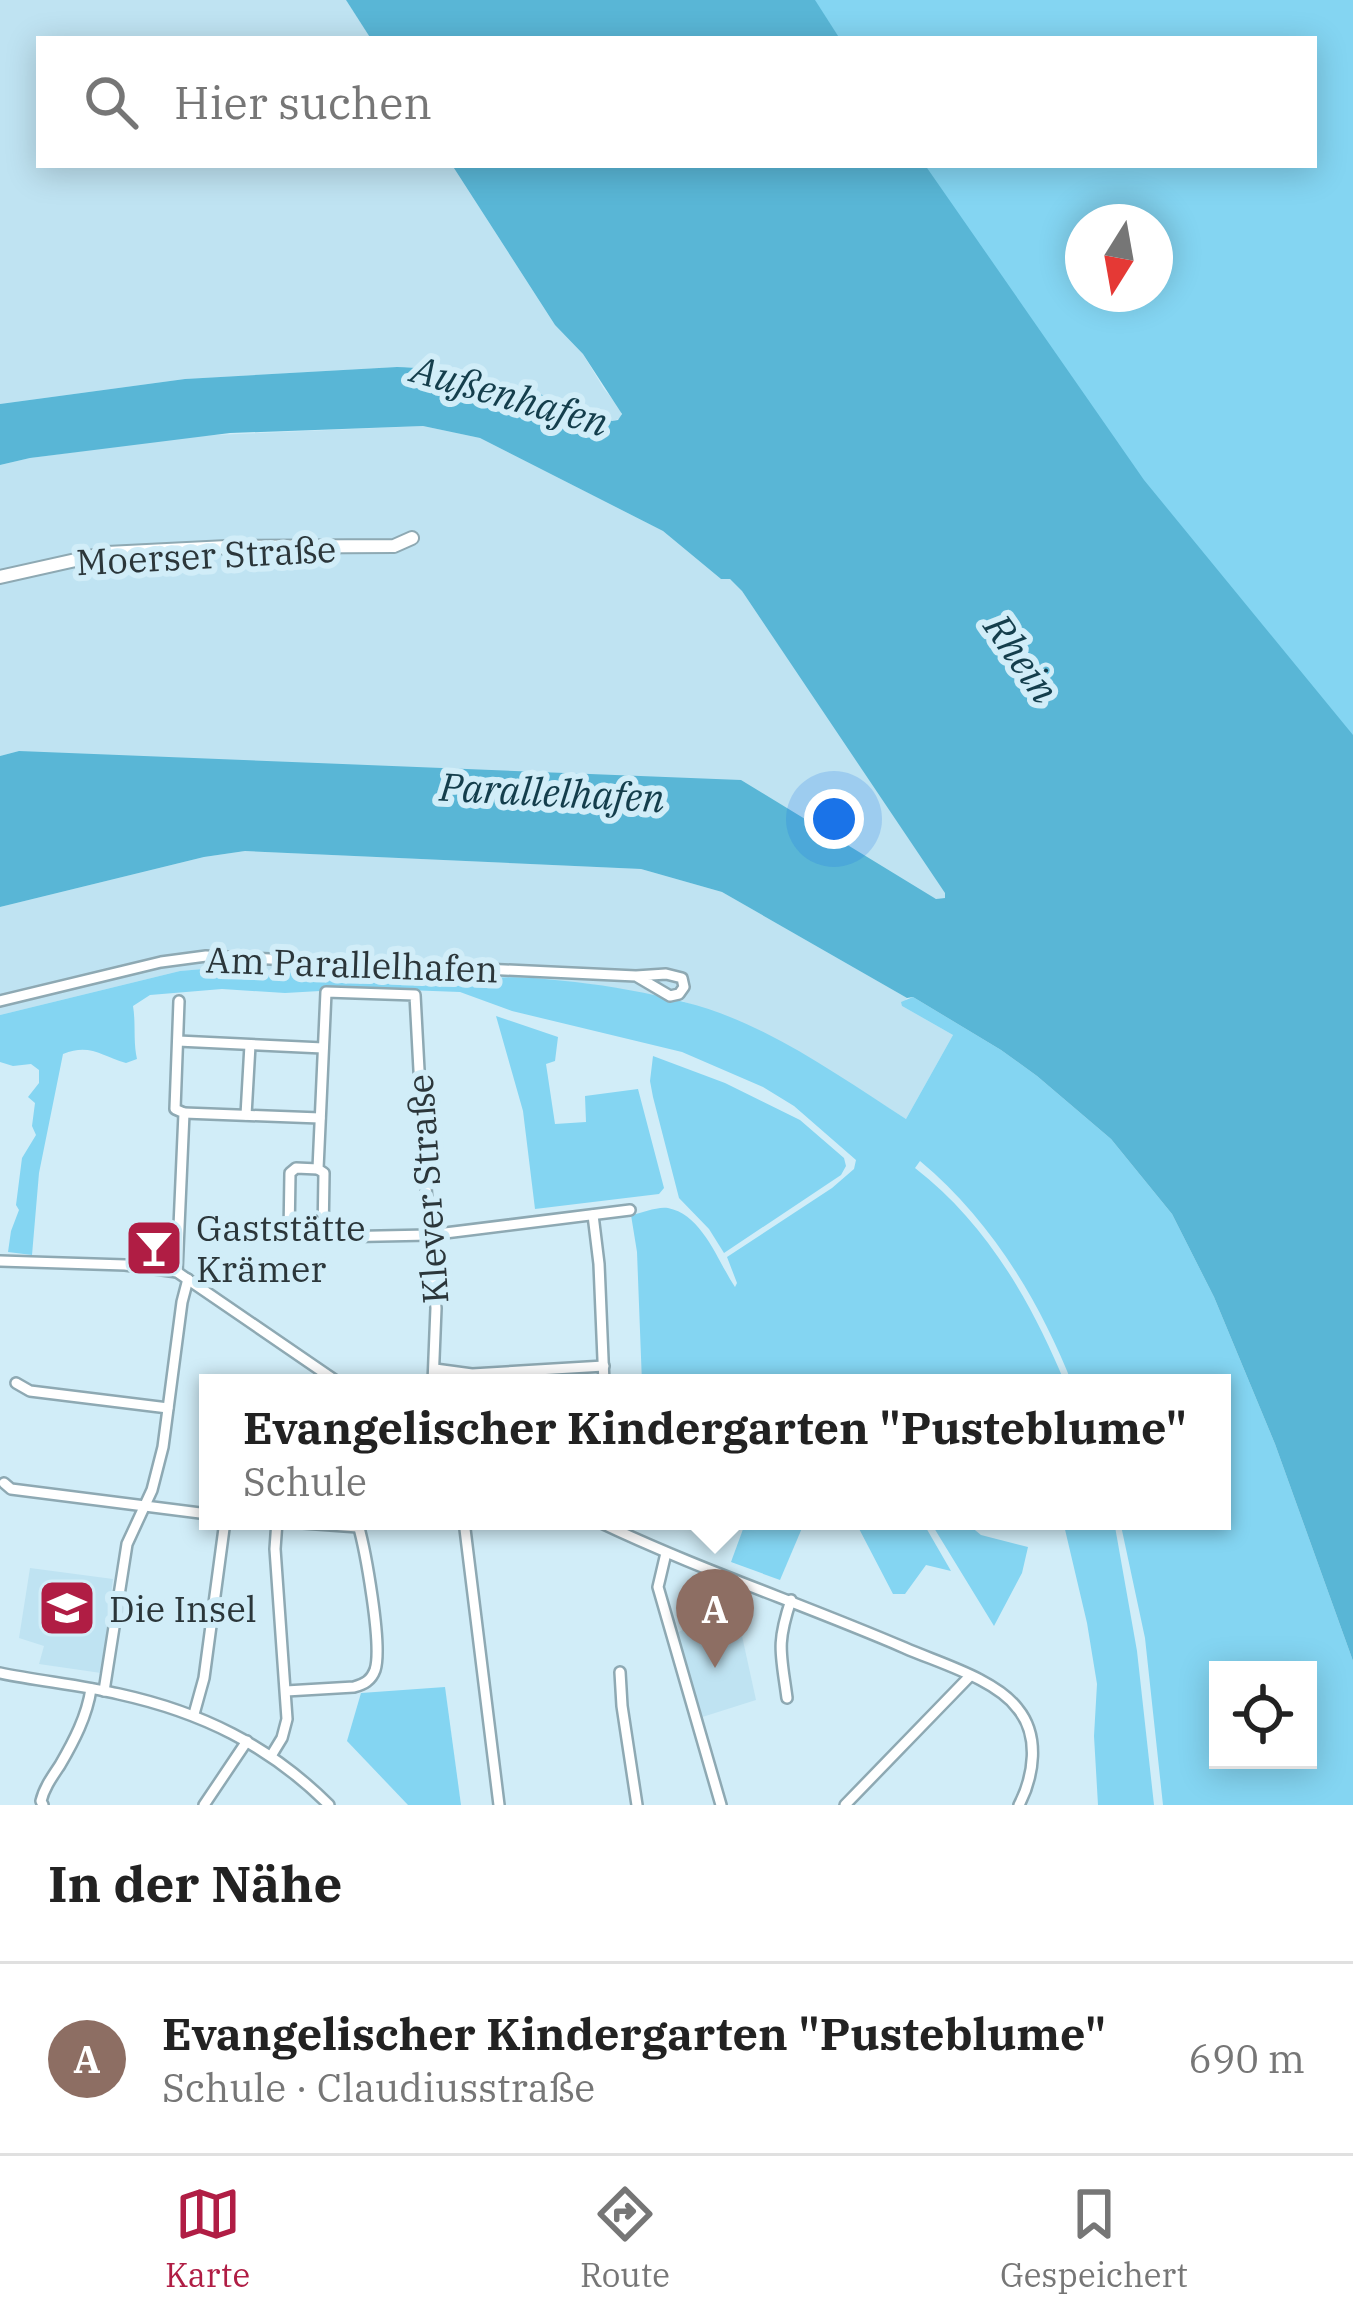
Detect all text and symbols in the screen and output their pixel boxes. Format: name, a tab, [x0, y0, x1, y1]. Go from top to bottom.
search box	[36, 36, 1317, 168]
icon: search	[78, 69, 144, 135]
text: Hier suchen	[174, 73, 432, 131]
north arrow	[1065, 204, 1173, 312]
water label: Außenhafen	[403, 342, 614, 447]
street label: Moerser Straße	[75, 525, 337, 585]
water label: Rhein	[973, 603, 1071, 712]
water label: Parallelhafen	[437, 761, 666, 823]
your location	[804, 789, 864, 849]
street label: Am Parallelhafen	[205, 935, 499, 993]
street label: Klever Straße	[396, 1073, 458, 1305]
place label: Gaststätte Krämer	[196, 1204, 366, 1292]
bar icon: Gaststätte Krämer	[123, 1217, 185, 1279]
popup	[199, 1374, 1231, 1530]
text: Evangelischer Kindergarten "Pusteblume"	[243, 1398, 1187, 1456]
text: Schule	[243, 1456, 367, 1507]
pin: A	[676, 1569, 754, 1668]
school or university icon: Die Insel	[36, 1577, 98, 1639]
place label: Die Insel	[109, 1585, 257, 1632]
map controls	[1209, 1661, 1317, 1769]
button: locate	[1209, 1661, 1317, 1769]
text: In der Nähe	[48, 1850, 342, 1916]
text: Evangelischer Kindergarten "Pusteblume"	[162, 2004, 1106, 2062]
text: A	[73, 2033, 101, 2084]
text: 690 m	[1189, 2033, 1305, 2084]
text: Schule · Claudiusstraße	[162, 2062, 595, 2113]
tab: Karte	[165, 2181, 250, 2296]
tab: Route	[580, 2181, 670, 2296]
tab: Gespeichert	[1000, 2181, 1188, 2296]

